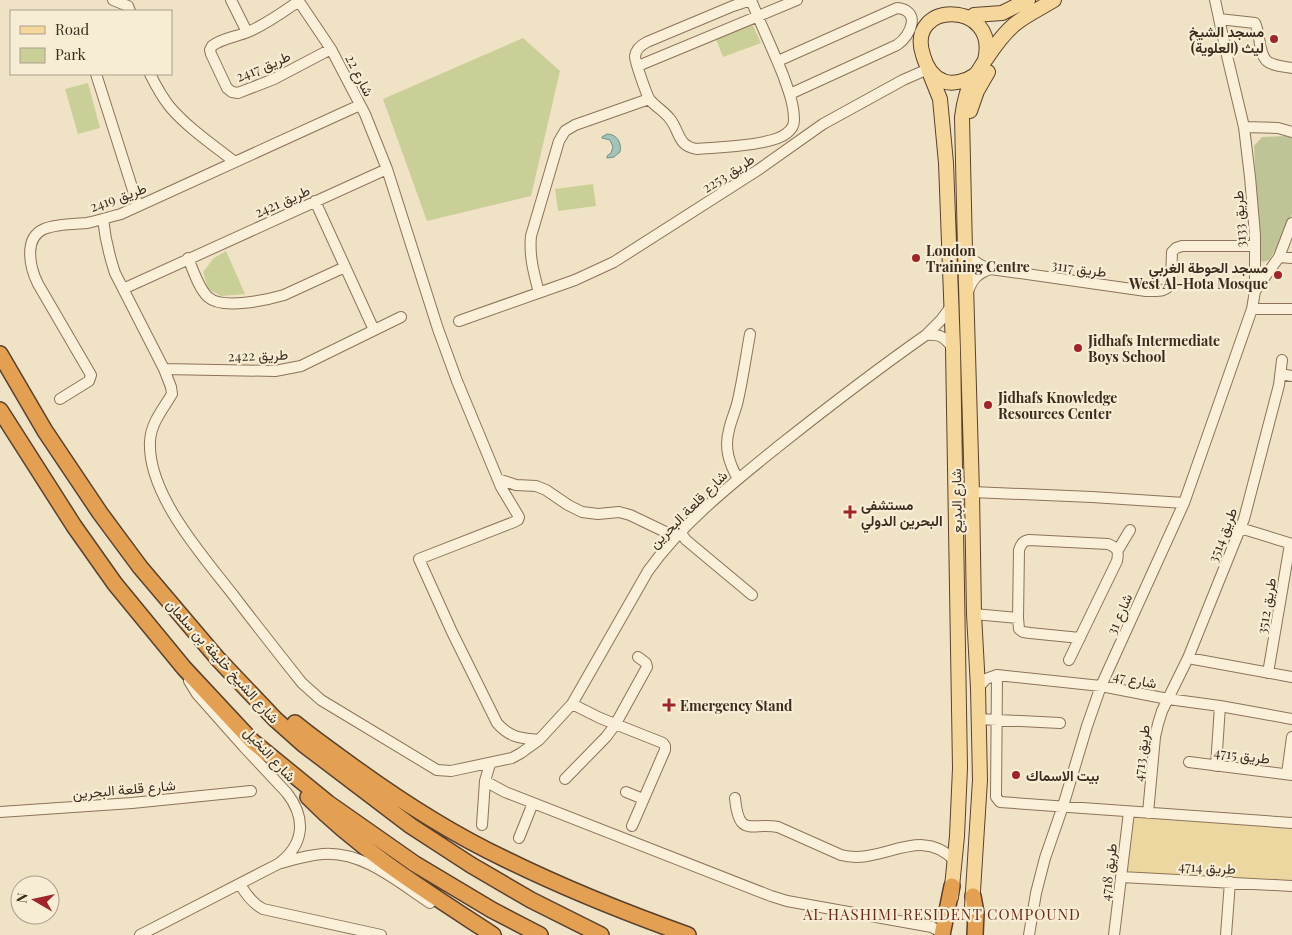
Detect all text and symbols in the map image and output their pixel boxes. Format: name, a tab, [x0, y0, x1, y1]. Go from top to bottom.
legend	[10, 10, 172, 75]
text: Road	[55, 19, 89, 39]
place label: مسجد الشيخ ليث (العلوية)	[1189, 22, 1264, 57]
marker: مسجد الشيخ ليث (العلوية)	[1268, 33, 1280, 45]
text: Park	[55, 44, 87, 64]
street label: طريق 2417	[233, 46, 293, 86]
street label: شارع 22	[340, 51, 379, 100]
street label: طريق 2253	[698, 149, 758, 197]
street label: طريق 2419	[87, 178, 149, 216]
street label: طريق 2421	[251, 180, 313, 222]
street label: طريق 3133	[1228, 190, 1250, 248]
place label: London Training Centre	[926, 241, 1030, 276]
marker: London Training Centre	[910, 252, 922, 264]
street label: طريق 3117	[1050, 255, 1108, 281]
place label: مسجد الحوطة الغربي West Al-Hota Mosque	[1128, 258, 1268, 293]
marker: مسجد الحوطة الغربي West Al-Hota Mosque	[1272, 269, 1284, 281]
place label: Jidhafs Intermediate Boys School	[1087, 331, 1220, 366]
marker: Jidhafs Intermediate Boys School	[1072, 342, 1084, 354]
street label: طريق 2422	[228, 344, 288, 366]
place label: Jidhafs Knowledge Resources Center	[997, 388, 1117, 423]
marker: Jidhafs Knowledge Resources Center	[982, 399, 994, 411]
street label: شارع قلعة البحرين	[645, 466, 733, 554]
street label: شارع البديع	[946, 468, 968, 534]
place label: مستشفى البحرين الدولي	[861, 495, 943, 533]
marker: مستشفى البحرين الدولي	[843, 505, 857, 519]
street label: طريق 3514	[1203, 505, 1241, 565]
street label: طريق 3512	[1252, 576, 1280, 636]
street label: شارع 31	[1102, 590, 1138, 638]
street label: شارع الشيخ خليفة بن سلمان	[161, 595, 284, 728]
street label: شارع 47	[1111, 665, 1158, 694]
place label: Emergency Stand	[680, 696, 793, 715]
marker: Emergency Stand	[662, 698, 676, 712]
street label: شارع النخيل	[238, 723, 300, 787]
street label: طريق 4713	[1128, 724, 1154, 782]
street label: طريق 4715	[1213, 742, 1271, 768]
place label: بيت الاسماك	[1026, 766, 1099, 785]
marker: بيت الاسماك	[1010, 769, 1022, 781]
street label: شارع قلعة البحرين	[72, 775, 176, 805]
street label: طريق 4718	[1095, 842, 1121, 902]
street label: طريق 4714	[1178, 856, 1236, 878]
north arrow	[10, 875, 60, 925]
text: N	[11, 891, 32, 904]
district label: AL HASHIMI RESIDENT COMPOUND	[802, 904, 1081, 924]

